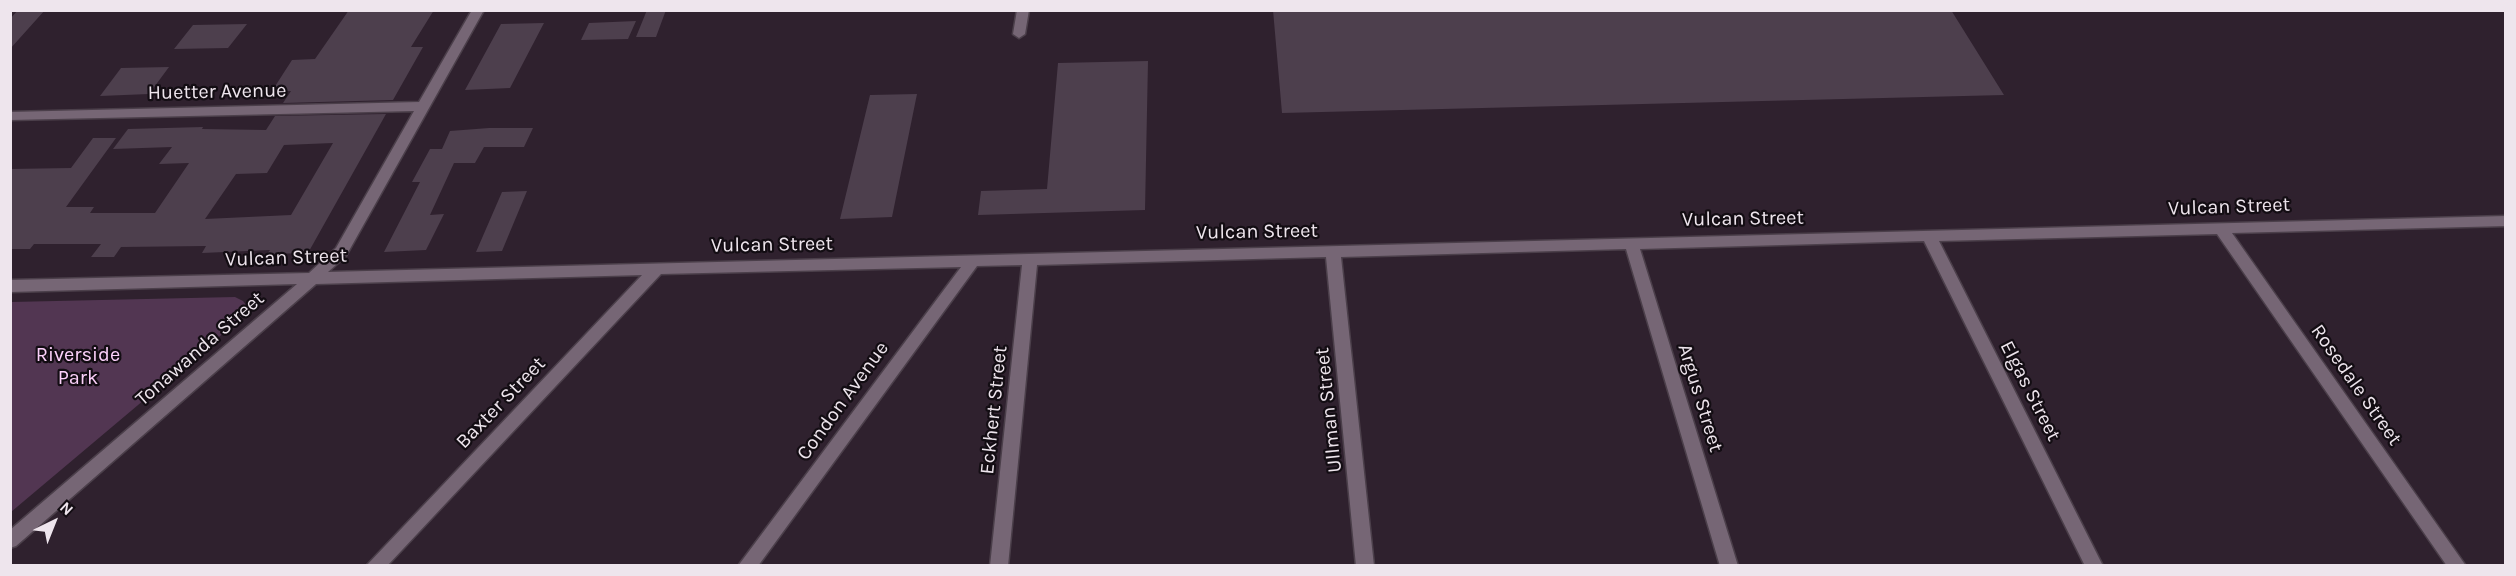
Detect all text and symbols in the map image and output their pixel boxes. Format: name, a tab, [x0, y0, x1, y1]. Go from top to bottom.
street label: Huetter Avenue	[147, 79, 287, 105]
street label: Vulcan Street	[2168, 193, 2290, 221]
street label: Vulcan Street	[1682, 206, 1804, 232]
street label: Vulcan Street	[1196, 219, 1318, 245]
street label: Vulcan Street	[711, 232, 833, 258]
street label: Vulcan Street	[225, 244, 347, 272]
street label: Tonawanda Street	[131, 287, 269, 411]
street label: Rosedale Street	[2305, 320, 2407, 450]
street label: Condon Avenue	[792, 337, 894, 465]
street label: Elgas Street	[1994, 337, 2066, 445]
street label: Argus Street	[1672, 341, 1728, 455]
park label: Riverside Park	[36, 343, 120, 390]
street label: Eckhert Street	[975, 344, 1013, 476]
street label: Ullman Street	[1310, 346, 1348, 474]
street label: Baxter Street	[451, 352, 551, 454]
north arrow	[24, 492, 84, 552]
text: N	[56, 498, 77, 519]

